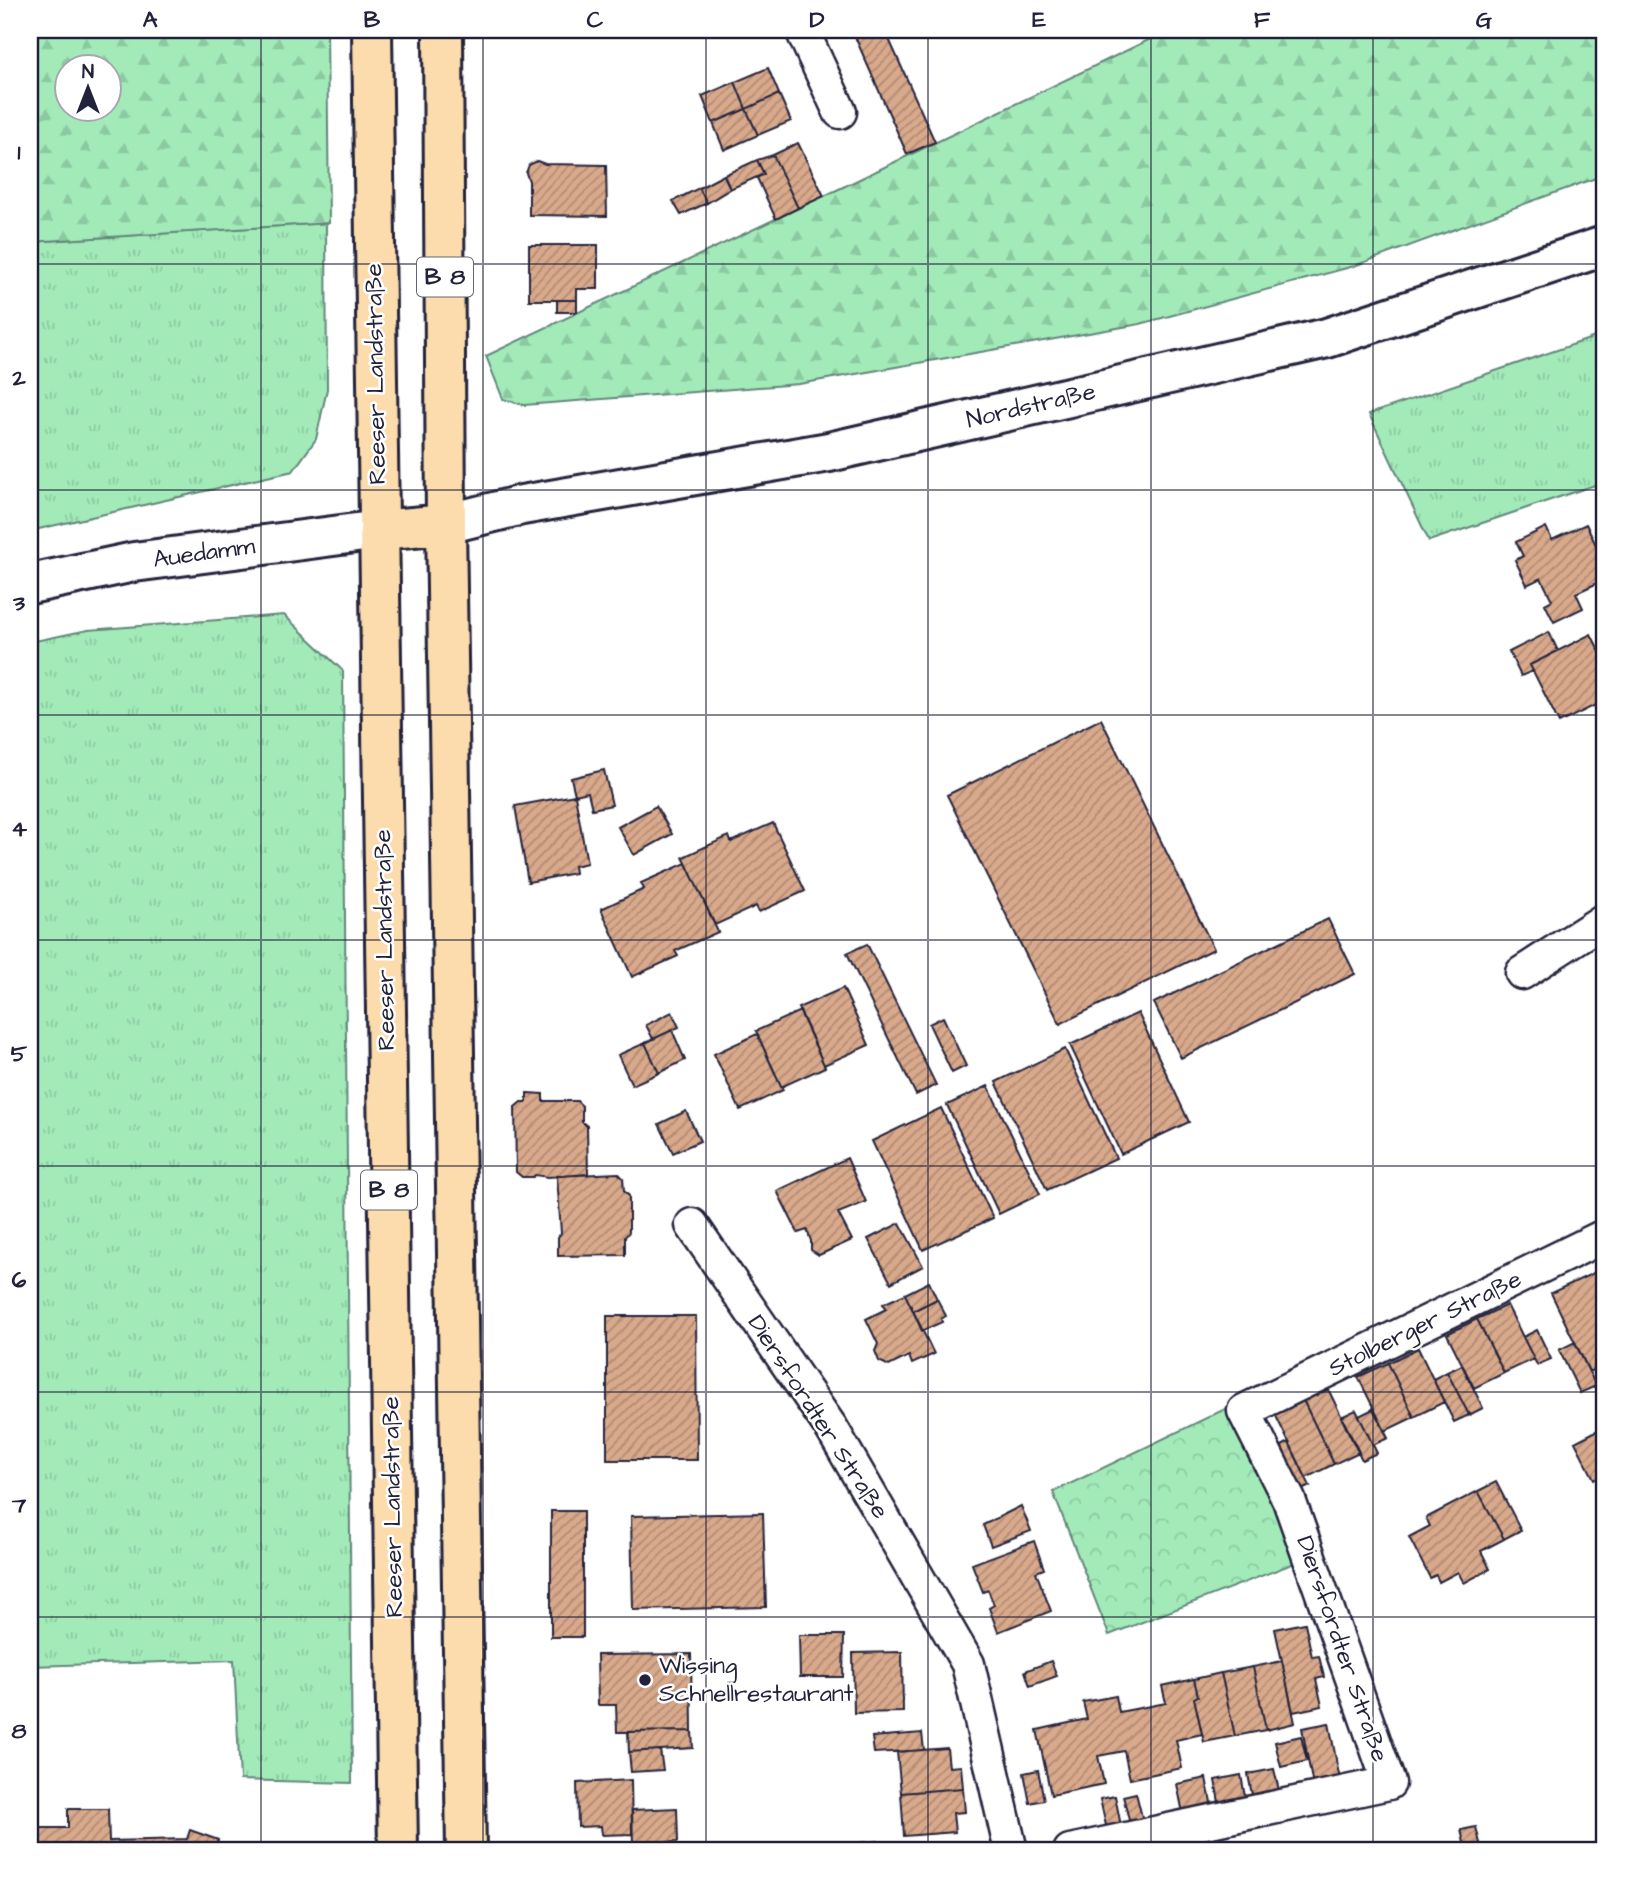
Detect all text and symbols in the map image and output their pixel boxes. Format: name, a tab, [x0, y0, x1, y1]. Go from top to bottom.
text: A	[143, 4, 158, 36]
text: B	[364, 4, 381, 36]
text: C	[587, 4, 604, 36]
text: D	[810, 4, 825, 36]
text: E	[1032, 4, 1046, 36]
text: F	[1254, 4, 1271, 36]
text: G	[1476, 4, 1492, 36]
north arrow	[52, 52, 122, 122]
text: N	[82, 59, 94, 86]
text: 1	[18, 136, 21, 168]
road number: B 8	[417, 258, 473, 296]
street label: Reeser Landstraße	[357, 263, 395, 485]
text: 2	[11, 362, 26, 394]
street label: Nordstraße	[963, 375, 1099, 437]
street label: Auedamm	[151, 529, 257, 577]
text: 3	[12, 587, 25, 619]
text: 4	[11, 813, 27, 845]
street label: Reeser Landstraße	[366, 829, 404, 1051]
text: 5	[11, 1038, 28, 1070]
road number: B 8	[361, 1170, 417, 1210]
street label: Stolberger Straße	[1323, 1262, 1528, 1386]
text: 6	[12, 1264, 27, 1296]
street label: Diersfordter Straße	[739, 1308, 897, 1526]
street label: Reeser Landstraße	[374, 1396, 412, 1618]
text: 7	[11, 1489, 27, 1521]
street label: Diersfordter Straße	[1287, 1531, 1397, 1767]
place label: Wissing Schnellrestaurant	[659, 1649, 854, 1711]
marker: Wissing Schnellrestaurant	[637, 1672, 653, 1688]
text: 8	[12, 1715, 27, 1747]

